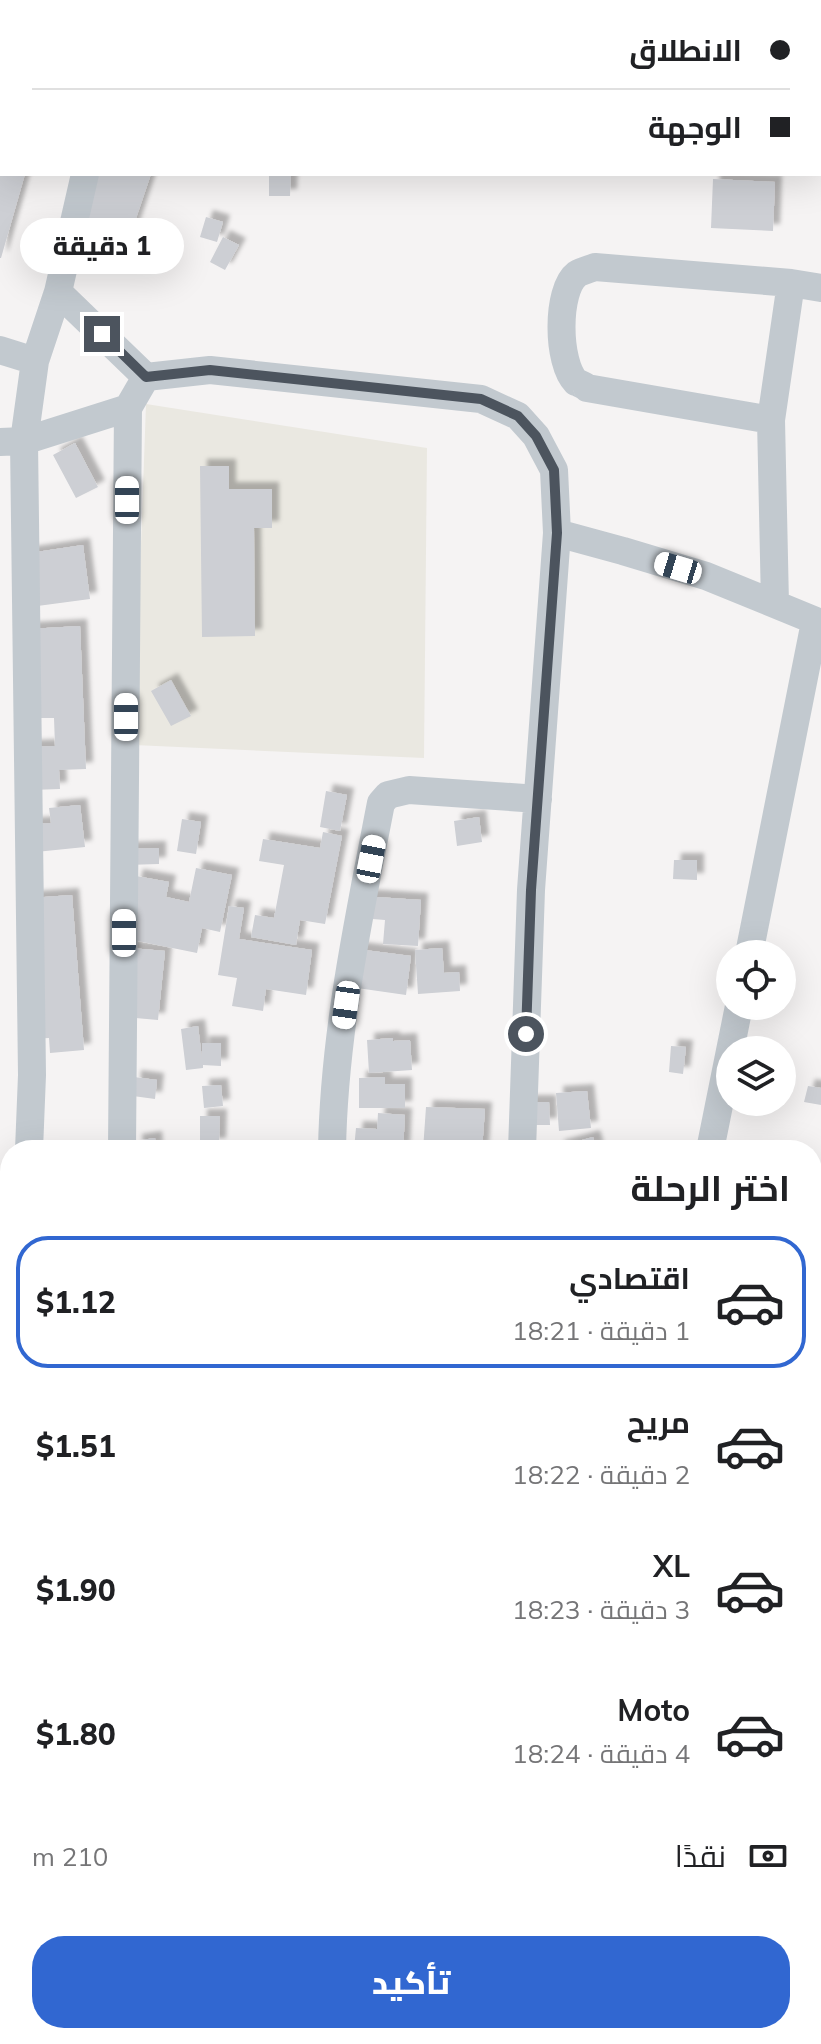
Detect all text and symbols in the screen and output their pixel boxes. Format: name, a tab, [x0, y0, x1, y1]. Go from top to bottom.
text: الانطلاق	[629, 31, 742, 69]
text: الوجهة	[648, 108, 742, 146]
callout: 1 دقيقة	[20, 218, 184, 274]
text: 1 دقيقة	[53, 229, 151, 262]
route end	[84, 316, 120, 352]
car	[115, 476, 139, 524]
car	[652, 550, 704, 586]
car	[114, 693, 138, 741]
car	[355, 833, 387, 885]
car	[112, 909, 136, 957]
map controls	[716, 940, 796, 1116]
button: locate	[716, 940, 796, 1020]
car	[331, 980, 361, 1030]
route start	[508, 1016, 544, 1052]
button: layers	[716, 1036, 796, 1116]
text: اختر الرحلة	[631, 1165, 790, 1210]
text: اقتصادي	[569, 1259, 690, 1297]
icon: car	[714, 1266, 786, 1338]
text: $1.12	[36, 1283, 116, 1321]
text: 1 دقيقة · 18:21	[512, 1314, 690, 1347]
text: مريح	[627, 1403, 690, 1441]
icon: car	[714, 1410, 786, 1482]
text: $1.51	[36, 1427, 116, 1465]
text: 2 دقيقة · 18:22	[512, 1458, 690, 1491]
text: XL	[653, 1547, 690, 1585]
icon: car	[714, 1554, 786, 1626]
text: $1.90	[36, 1571, 116, 1609]
text: 3 دقيقة · 18:23	[512, 1593, 690, 1626]
text: Moto	[617, 1691, 690, 1729]
icon: car	[714, 1698, 786, 1770]
text: $1.80	[36, 1715, 116, 1753]
text: 4 دقيقة · 18:24	[512, 1737, 690, 1770]
icon: cash	[746, 1834, 790, 1878]
text: نقدًا	[675, 1837, 726, 1875]
text: 210 m	[32, 1840, 108, 1873]
button: تأكيد	[32, 1936, 790, 2028]

